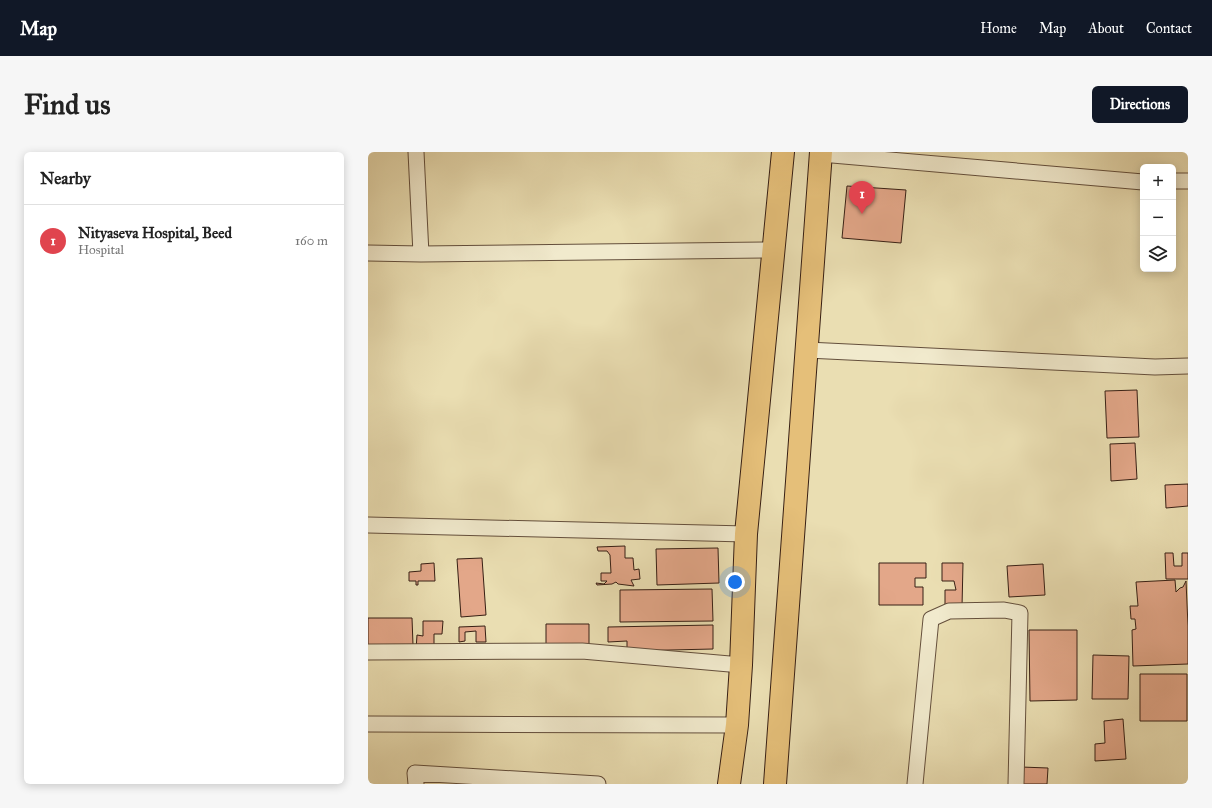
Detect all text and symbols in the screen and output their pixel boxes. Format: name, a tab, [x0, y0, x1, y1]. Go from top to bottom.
text: Map	[20, 17, 57, 40]
text: Home	[980, 20, 1017, 37]
text: Map	[1039, 20, 1066, 37]
text: About	[1088, 20, 1124, 37]
text: Contact	[1146, 20, 1192, 37]
button: Directions	[1092, 86, 1188, 123]
text: Find us	[24, 87, 110, 122]
map controls	[1140, 164, 1176, 272]
button: +	[1140, 164, 1176, 200]
text: Nearby	[40, 168, 91, 189]
pin: 1	[849, 181, 875, 214]
button: −	[1140, 200, 1176, 236]
text: Nityaseva Hospital, Beed	[78, 224, 232, 242]
text: 1	[50, 233, 56, 249]
text: 160 m	[295, 233, 328, 249]
button: layers	[1140, 236, 1176, 272]
text: Hospital	[78, 242, 124, 258]
your location	[725, 572, 745, 592]

